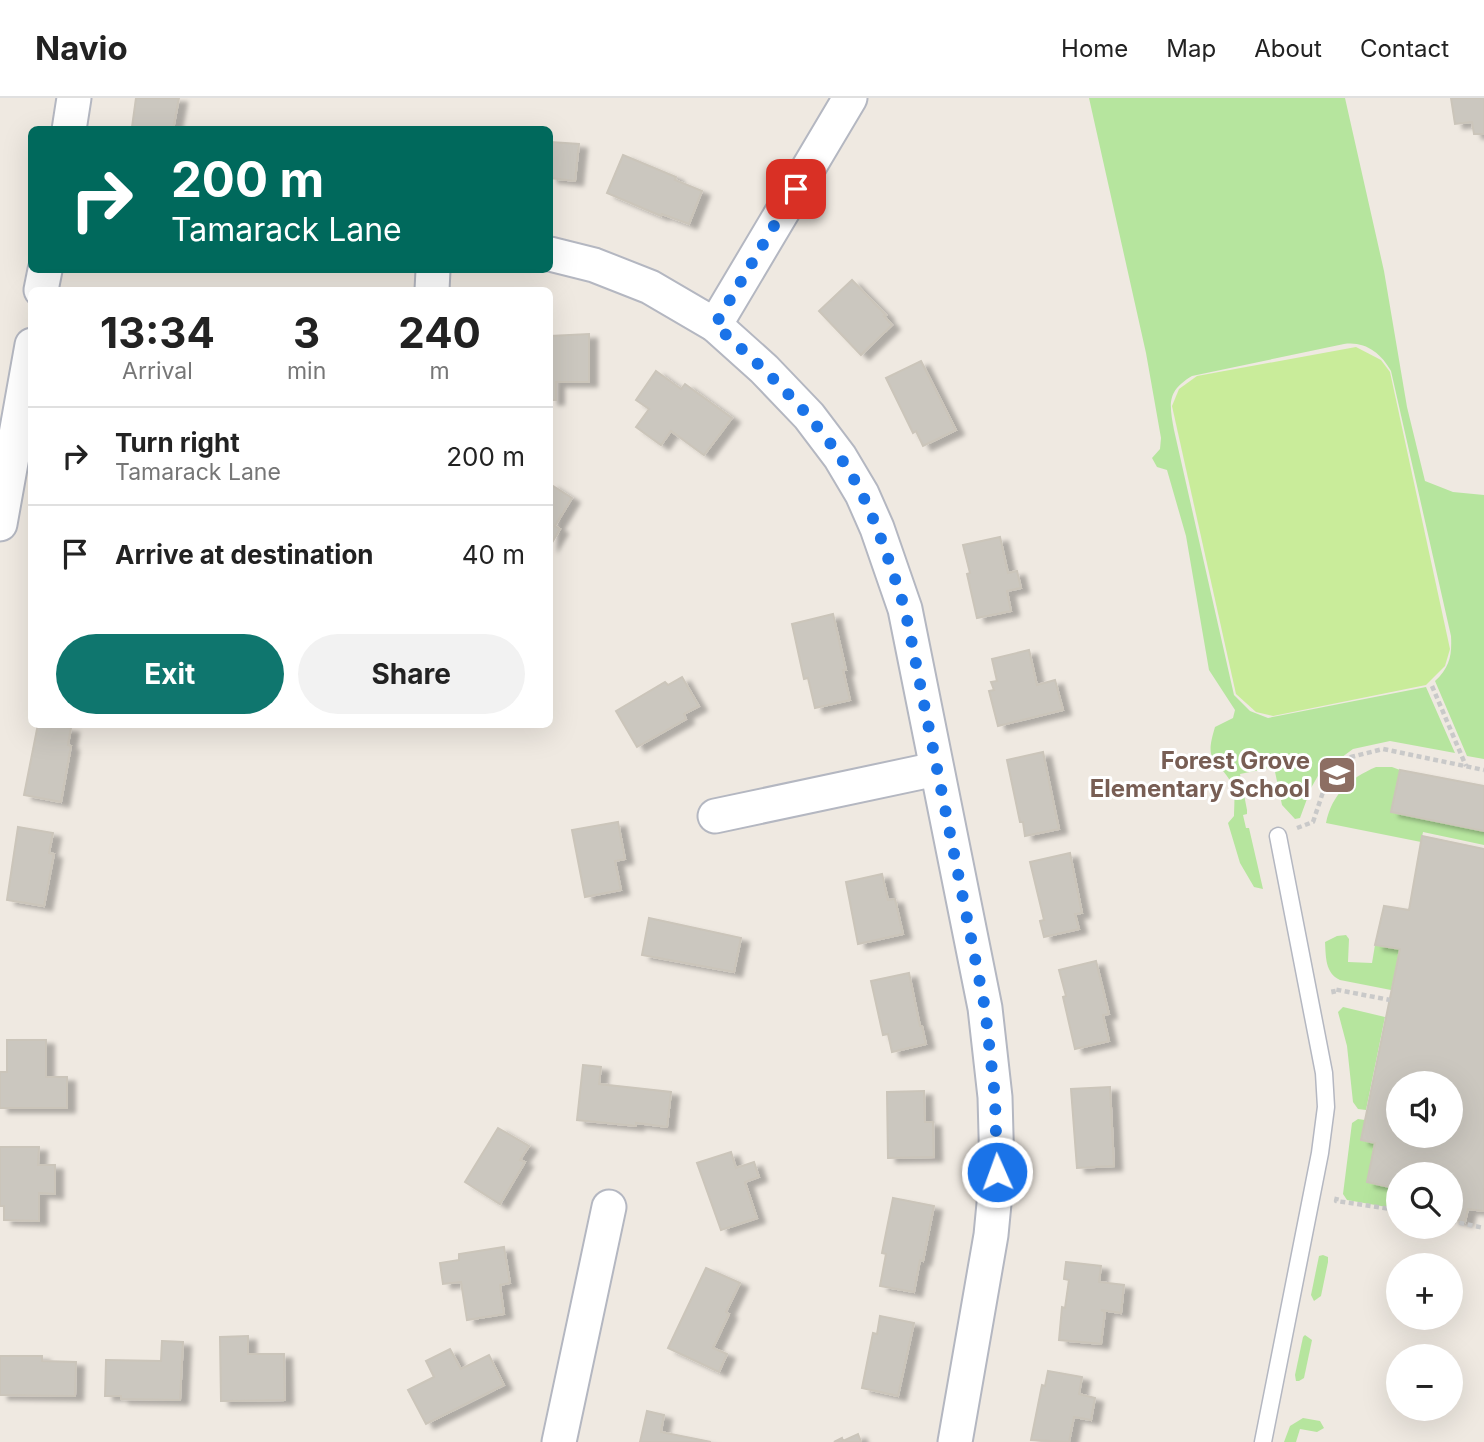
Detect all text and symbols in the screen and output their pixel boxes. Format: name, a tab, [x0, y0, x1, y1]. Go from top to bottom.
text: Navio	[35, 28, 128, 68]
text: Home	[1061, 34, 1128, 63]
text: Map	[1166, 34, 1216, 63]
text: About	[1254, 34, 1322, 63]
text: Contact	[1360, 34, 1449, 63]
text: 200 m	[171, 150, 324, 209]
icon: right	[56, 154, 147, 245]
pin	[766, 159, 826, 219]
icon: arrive	[777, 170, 815, 208]
text: Tamarack Lane	[171, 210, 402, 249]
text: 13:34	[100, 307, 215, 358]
text: 3	[293, 307, 320, 358]
text: 240	[398, 307, 481, 358]
text: Arrival	[122, 357, 193, 385]
text: min	[287, 357, 326, 385]
text: m	[430, 357, 450, 385]
text: Turn right	[115, 427, 240, 458]
icon: right	[56, 437, 94, 475]
text: 200 m	[446, 441, 525, 472]
text: Tamarack Lane	[115, 458, 281, 486]
icon: arrive	[56, 535, 94, 573]
text: Arrive at destination	[115, 539, 374, 570]
text: 40 m	[462, 539, 525, 570]
button: Exit	[56, 634, 284, 714]
button: Share	[298, 634, 525, 714]
place label: Forest Grove Elementary School	[1090, 746, 1310, 803]
school or university icon: Forest Grove Elementary School	[1316, 754, 1358, 796]
map controls	[1386, 1071, 1463, 1421]
button: sound	[1386, 1071, 1463, 1148]
position arrow	[960, 1135, 1034, 1209]
button: search	[1386, 1162, 1463, 1239]
button: +	[1386, 1253, 1463, 1330]
button: −	[1386, 1344, 1463, 1421]

